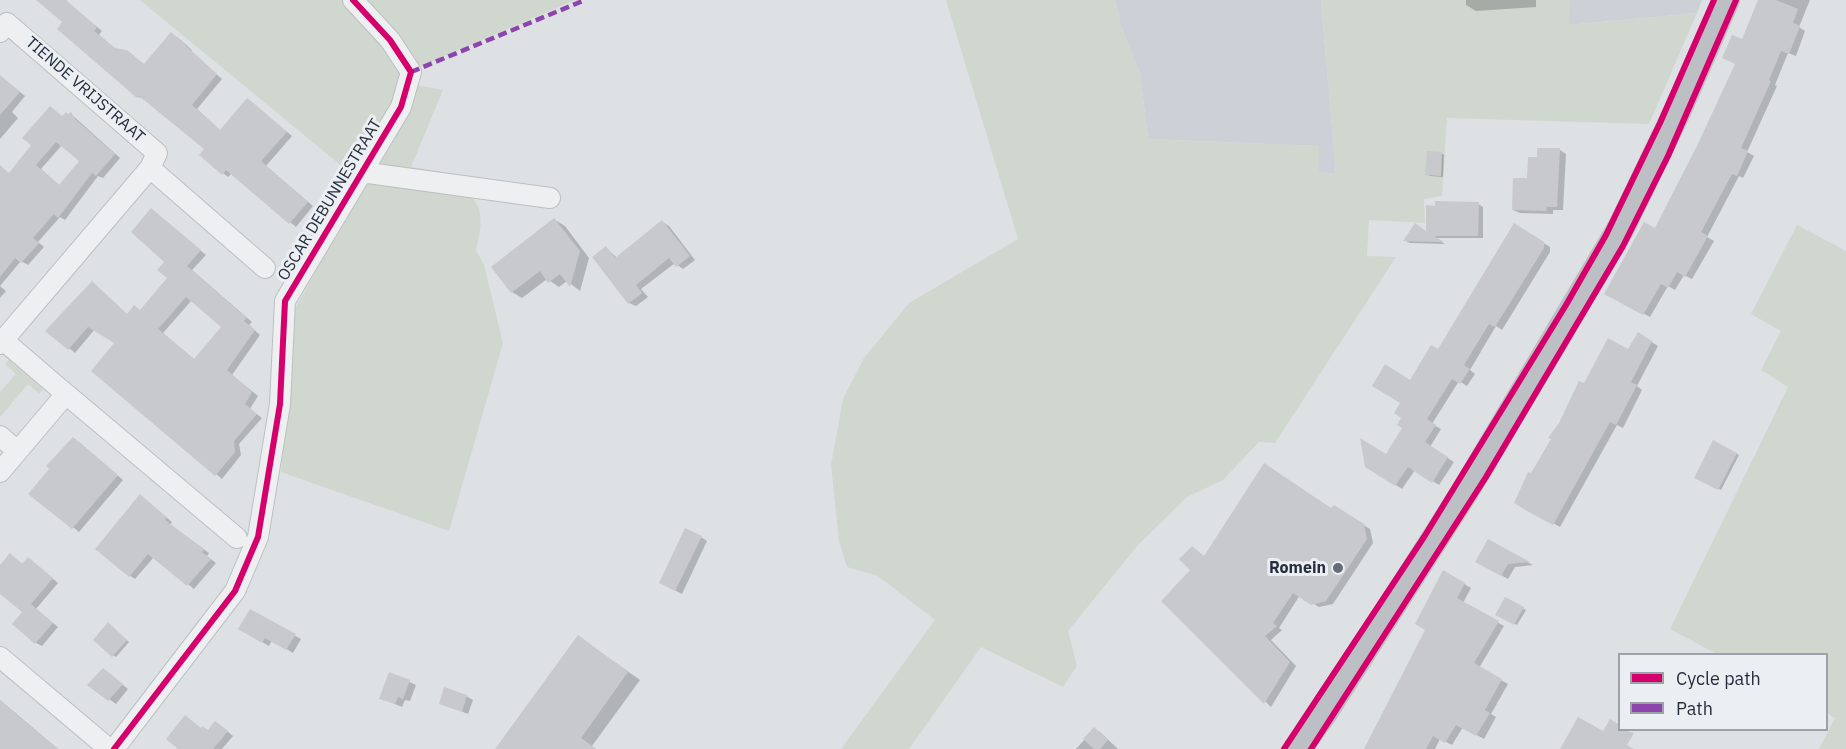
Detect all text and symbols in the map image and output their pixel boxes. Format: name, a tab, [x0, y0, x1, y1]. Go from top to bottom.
street label: TIENDE VRIJSTRAAT	[21, 33, 149, 147]
street label: OSCAR DEBUNNESTRAAT	[274, 116, 386, 284]
place label: Romein	[1269, 558, 1326, 578]
marker: Romein	[1331, 561, 1345, 575]
legend	[1618, 653, 1828, 731]
text: Cycle path	[1676, 667, 1761, 690]
text: Path	[1676, 697, 1713, 720]

